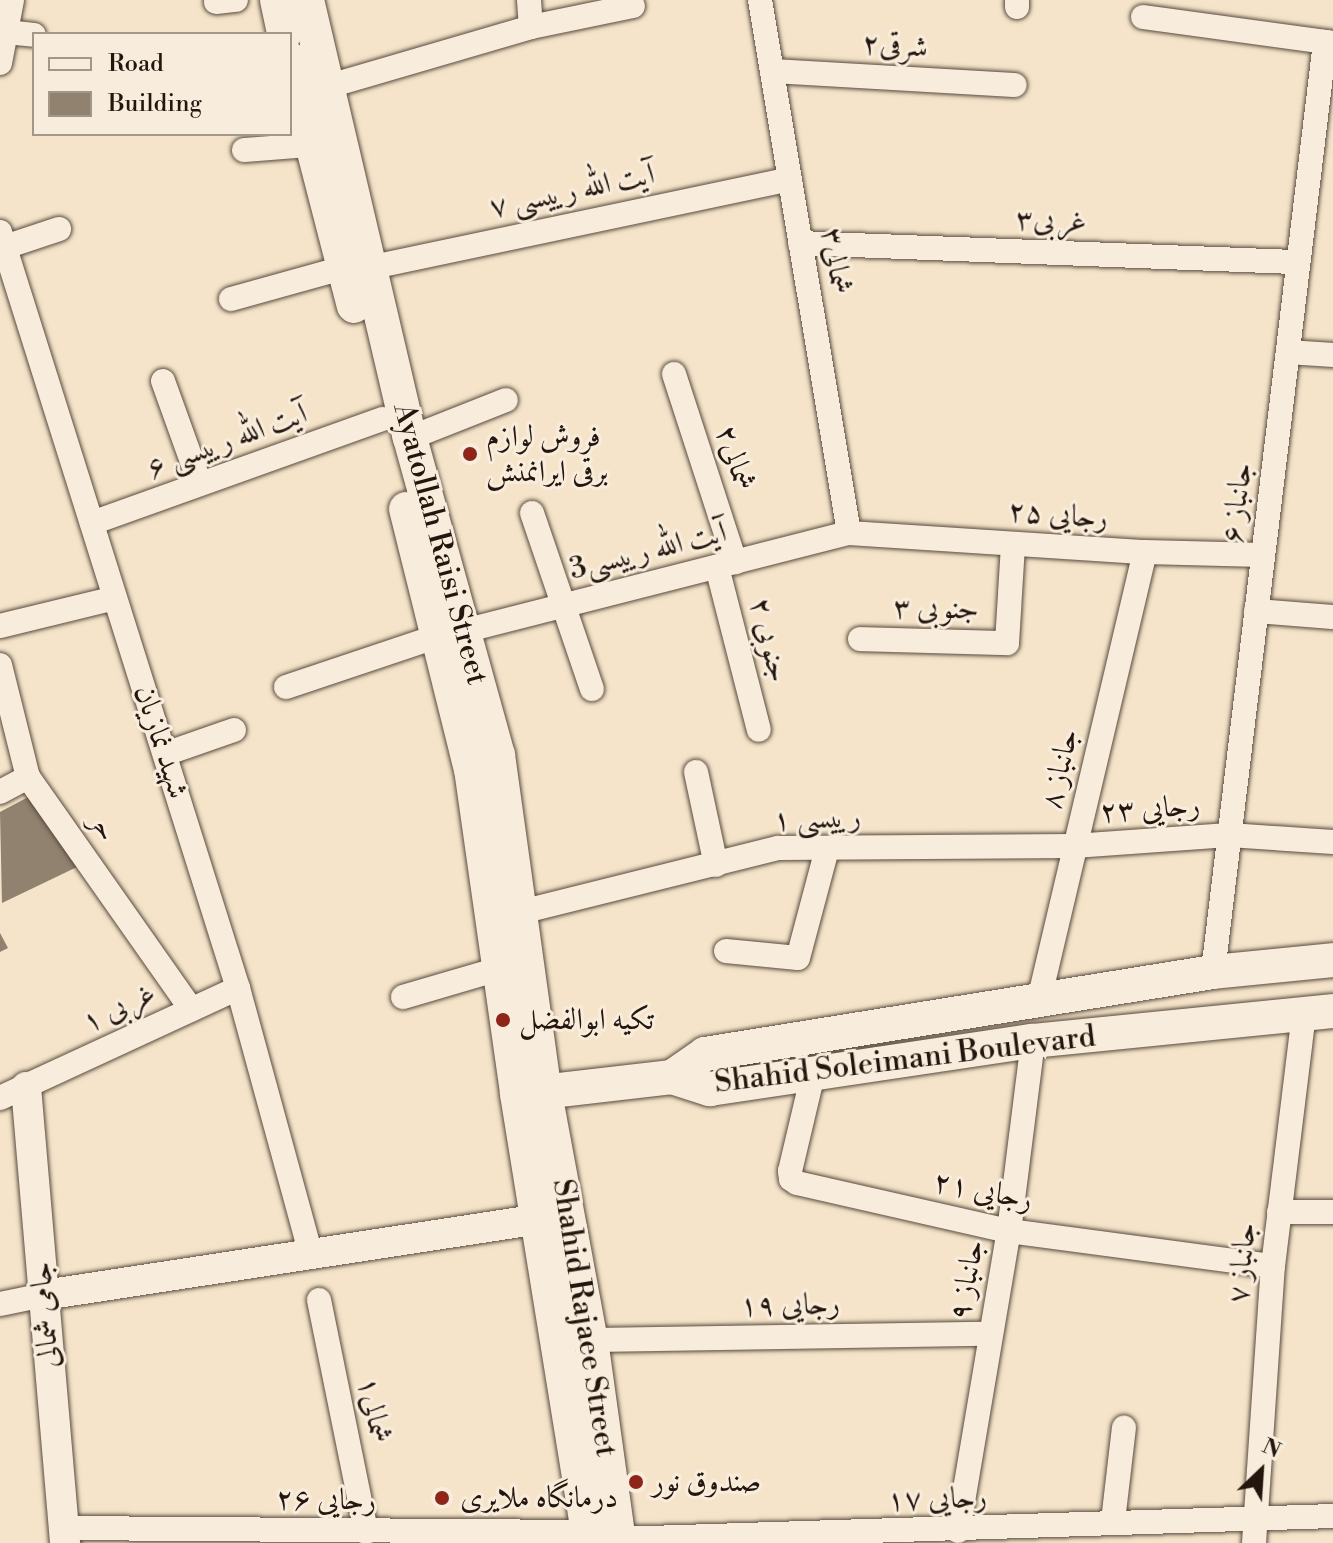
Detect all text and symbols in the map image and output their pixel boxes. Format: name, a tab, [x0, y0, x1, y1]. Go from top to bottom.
street label: شرقی۲	[861, 26, 929, 66]
legend	[32, 32, 292, 136]
text: Road	[108, 49, 164, 79]
text: Building	[108, 89, 202, 119]
street label: آیت الله رییسی ۷	[486, 156, 658, 226]
street label: غربی۳	[1015, 202, 1087, 240]
street label: شمالی۳	[813, 225, 859, 297]
street label: آیت الله رییسی ۶	[142, 395, 312, 487]
street label: Ayatollah Raisi Street	[385, 399, 495, 689]
place label: فروش لوازم برقی ایرانمنش	[486, 419, 608, 490]
street label: شمالی۲	[708, 421, 762, 495]
marker: فروش لوازم برقی ایرانمنش	[461, 445, 479, 463]
street label: جانباز ۶	[1214, 461, 1260, 545]
street label: رجایی ۲۵	[1007, 494, 1109, 536]
street label: آیت الله رییسی3	[566, 514, 730, 588]
street label: جنوبی ۳	[893, 590, 979, 628]
street label: جنوبی ۲	[741, 594, 797, 686]
street label: شهید نمازیان	[126, 681, 196, 803]
street label: جانباز ۸	[1033, 726, 1087, 812]
street label: رجایی ۲۳	[1099, 788, 1201, 830]
street label: رییسی ۱	[772, 799, 862, 839]
street label: حر	[81, 806, 125, 848]
street label: غربی ۱	[77, 975, 161, 1041]
place label: تکیه ابوالفضل	[519, 1002, 654, 1038]
marker: تکیه ابوالفضل	[494, 1011, 512, 1029]
street label: Shahid Soleimani Boulevard	[713, 1019, 1097, 1101]
street label: رجایی ۲۱	[930, 1164, 1036, 1218]
street label: Shahid Rajaee Street	[544, 1177, 624, 1459]
street label: جانباز ۷	[1221, 1221, 1263, 1305]
street label: جانباز ۹	[942, 1237, 992, 1323]
street label: جامی شمالی	[22, 1260, 68, 1370]
street label: رجایی ۱۹	[740, 1286, 840, 1324]
street label: شمالی۱	[349, 1374, 399, 1446]
north arrow	[1221, 1431, 1301, 1511]
text: N	[1258, 1433, 1285, 1465]
place label: صندوق نور	[652, 1464, 761, 1500]
marker: صندوق نور	[627, 1473, 645, 1491]
street label: رجایی ۱۷	[886, 1479, 988, 1519]
place label: درمانگاه ملایری	[460, 1480, 618, 1516]
street label: رجایی ۲۶	[276, 1481, 376, 1519]
marker: درمانگاه ملایری	[431, 1487, 453, 1509]

